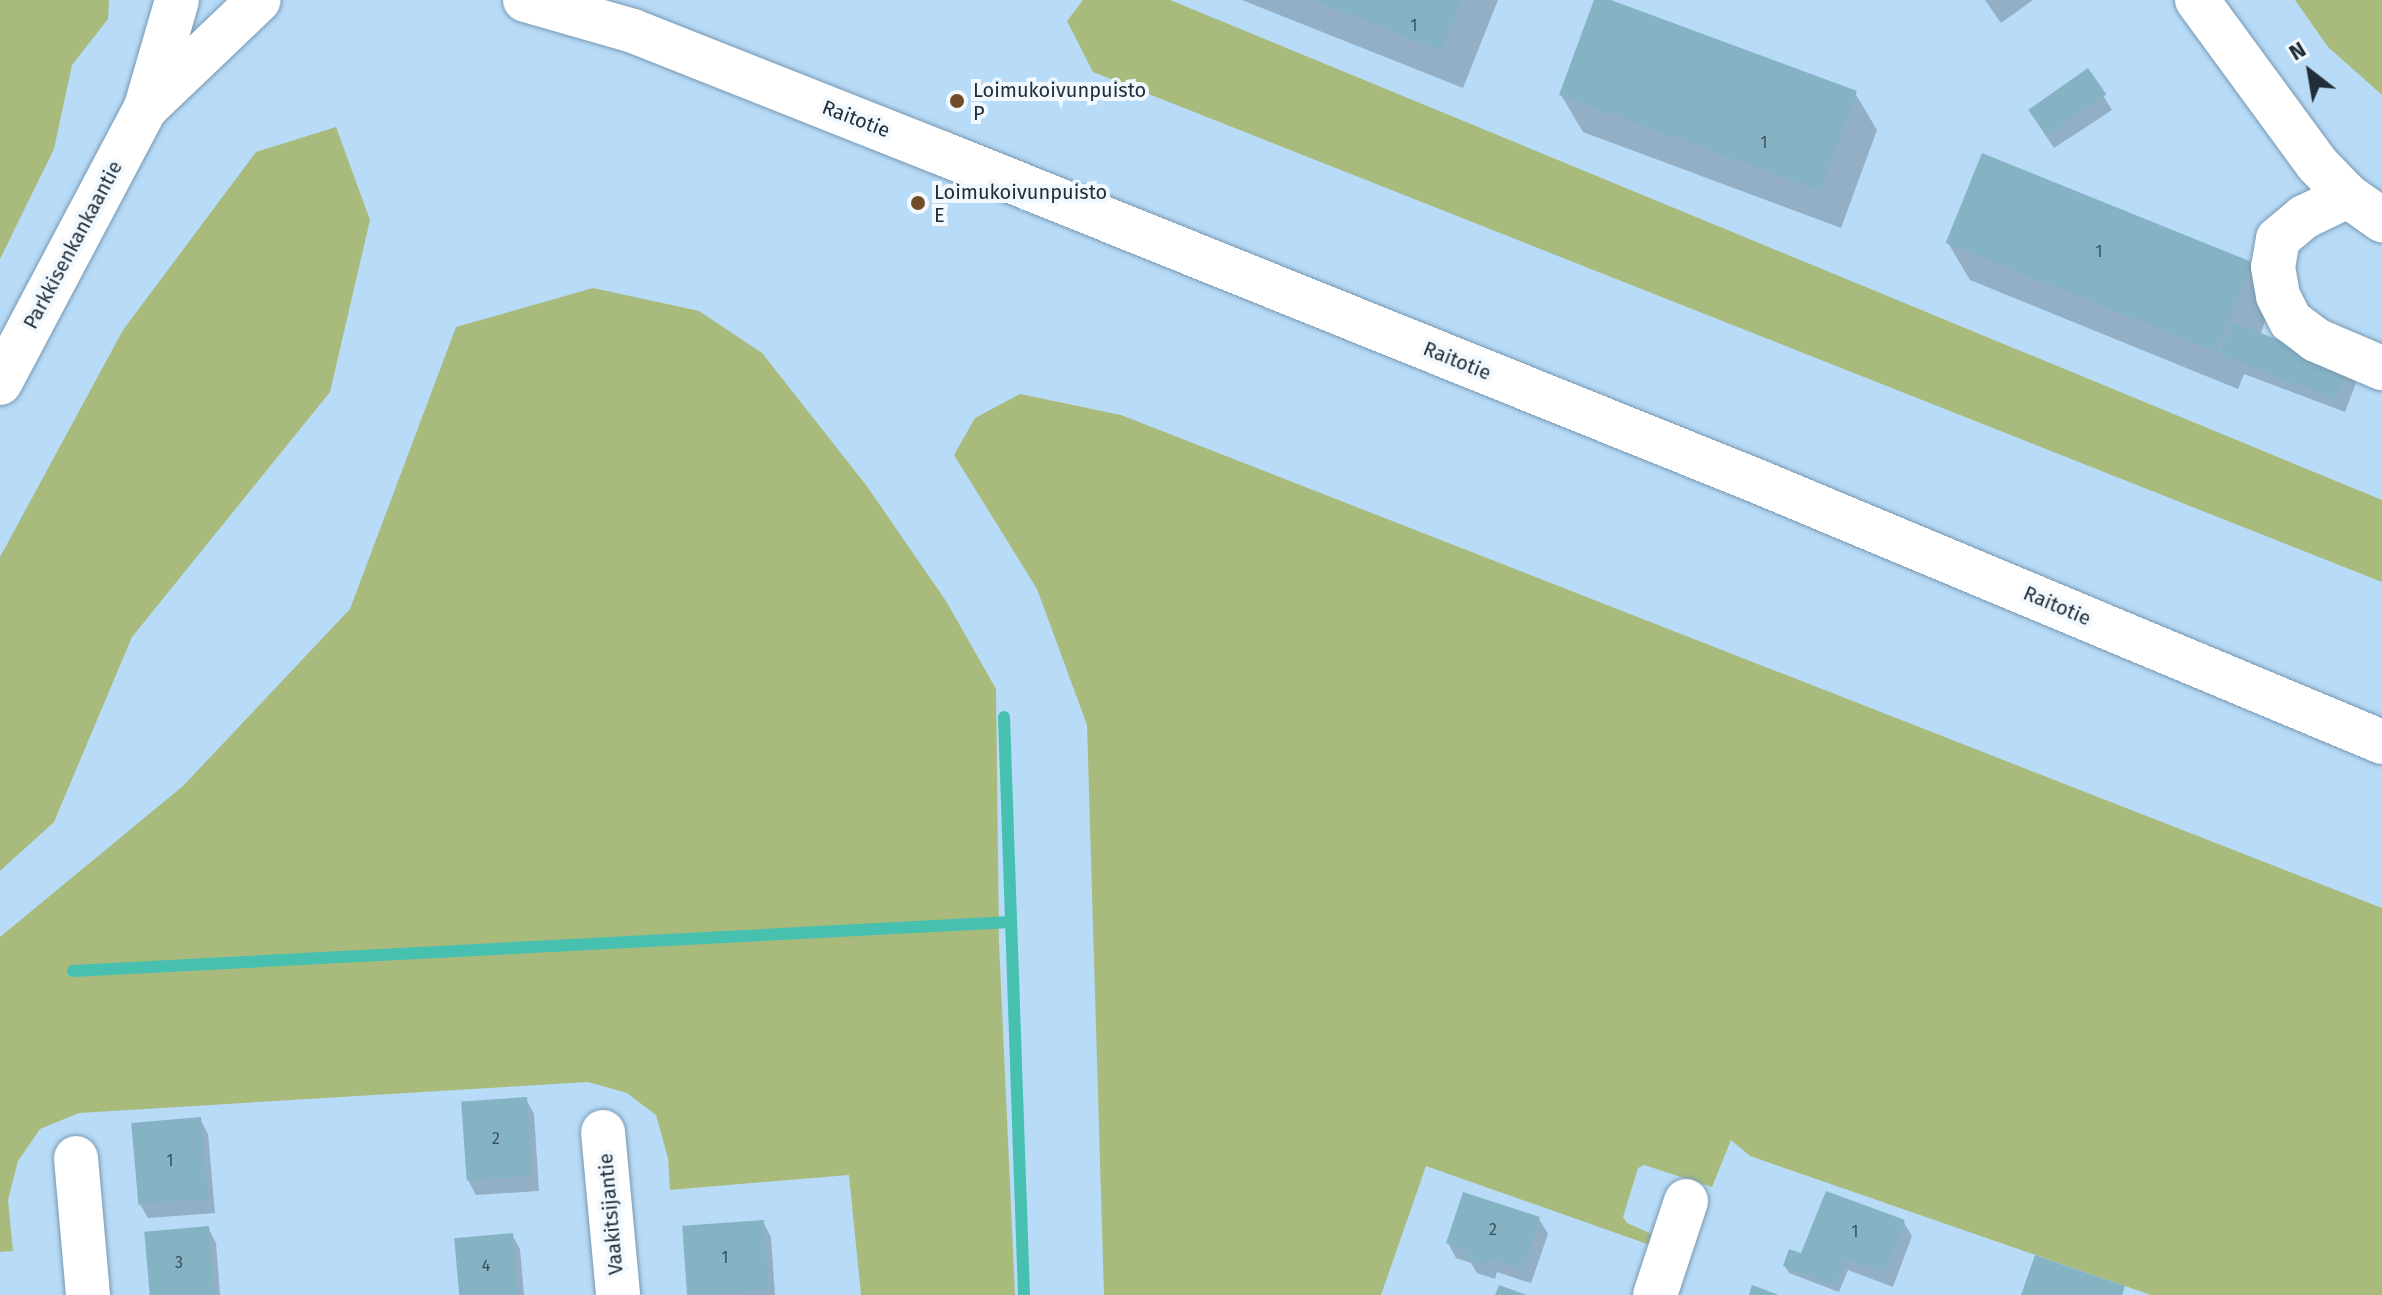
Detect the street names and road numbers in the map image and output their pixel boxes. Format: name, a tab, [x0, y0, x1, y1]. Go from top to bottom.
street label: Raitotie	[819, 95, 893, 143]
street label: Parkkisenkankaantie	[19, 157, 127, 333]
street label: Raitotie	[1420, 337, 1494, 385]
street label: Raitotie	[2020, 581, 2094, 631]
street label: Vaakitsijantie	[594, 1152, 628, 1276]

